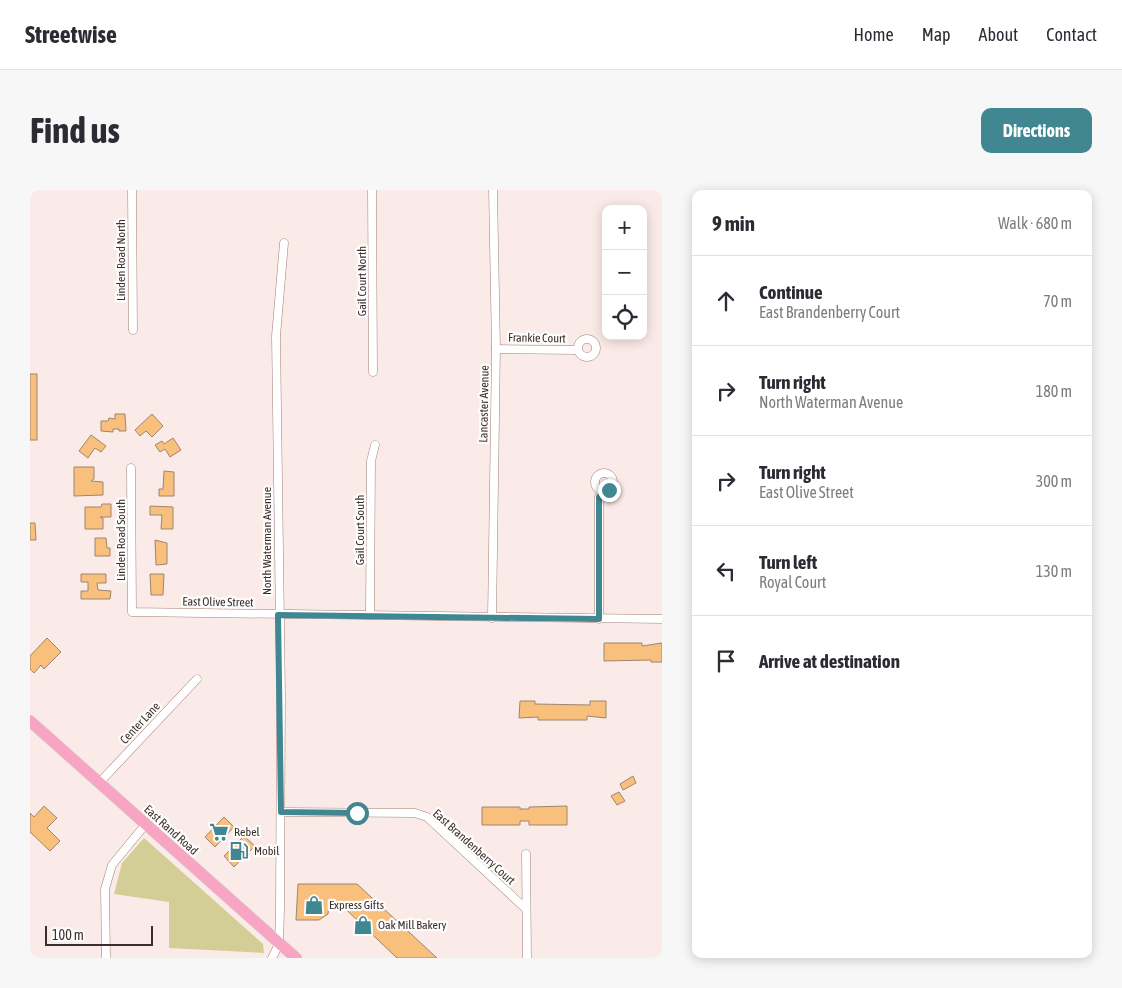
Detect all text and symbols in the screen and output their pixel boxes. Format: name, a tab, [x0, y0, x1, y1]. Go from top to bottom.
text: Streetwise	[25, 21, 117, 48]
text: Home	[854, 24, 894, 45]
text: Map	[922, 24, 951, 45]
text: About	[979, 24, 1018, 45]
text: Contact	[1046, 24, 1097, 45]
button: Directions	[981, 108, 1092, 153]
text: Find us	[30, 110, 120, 150]
map controls	[602, 205, 647, 340]
button: +	[602, 205, 647, 250]
text: 9 min	[712, 211, 755, 235]
text: Walk · 680 m	[998, 214, 1072, 232]
street label: Linden Road North	[114, 219, 128, 301]
street label: Gail Court North	[355, 246, 369, 316]
button: −	[602, 250, 647, 295]
text: Continue	[759, 281, 823, 303]
icon: ahead	[712, 287, 740, 315]
text: 70 m	[1043, 292, 1072, 310]
button: locate	[602, 295, 647, 340]
text: East Brandenberry Court	[759, 303, 900, 321]
street label: Frankie Court	[508, 330, 567, 346]
street label: Lancaster Avenue	[476, 365, 492, 443]
text: Turn right	[759, 371, 826, 393]
icon: right	[712, 377, 740, 405]
text: 180 m	[1036, 382, 1072, 400]
text: North Waterman Avenue	[759, 393, 903, 411]
text: Turn right	[759, 461, 826, 483]
icon: right	[712, 467, 740, 495]
text: 300 m	[1036, 472, 1072, 490]
route end	[598, 479, 621, 502]
text: East Olive Street	[759, 483, 854, 501]
street label: North Waterman Avenue	[260, 487, 274, 595]
street label: Gail Court South	[353, 495, 367, 565]
street label: Linden Road South	[114, 499, 128, 581]
text: Turn left	[759, 551, 817, 573]
icon: left	[712, 557, 740, 585]
text: 130 m	[1036, 562, 1072, 580]
text: Royal Court	[759, 573, 826, 591]
street label: East Olive Street	[182, 594, 254, 610]
icon: arrive	[712, 647, 740, 675]
text: Arrive at destination	[759, 650, 900, 672]
street label: Center Lane	[117, 699, 163, 747]
street label: East Rand Road	[141, 802, 201, 858]
route start	[346, 802, 369, 825]
street label: East Brandenberry Court	[430, 806, 518, 888]
supermarket icon: Rebel	[208, 821, 230, 843]
place label: Rebel	[234, 825, 261, 839]
fuel station icon: Mobil	[228, 840, 250, 862]
place label: Mobil	[254, 844, 280, 858]
shop icon: Express Gifts	[303, 894, 325, 916]
place label: Express Gifts	[329, 898, 384, 912]
shop icon: Oak Mill Bakery	[352, 914, 374, 936]
place label: Oak Mill Bakery	[378, 918, 447, 932]
scale bar	[45, 923, 152, 946]
text: 100 m	[52, 927, 84, 943]

